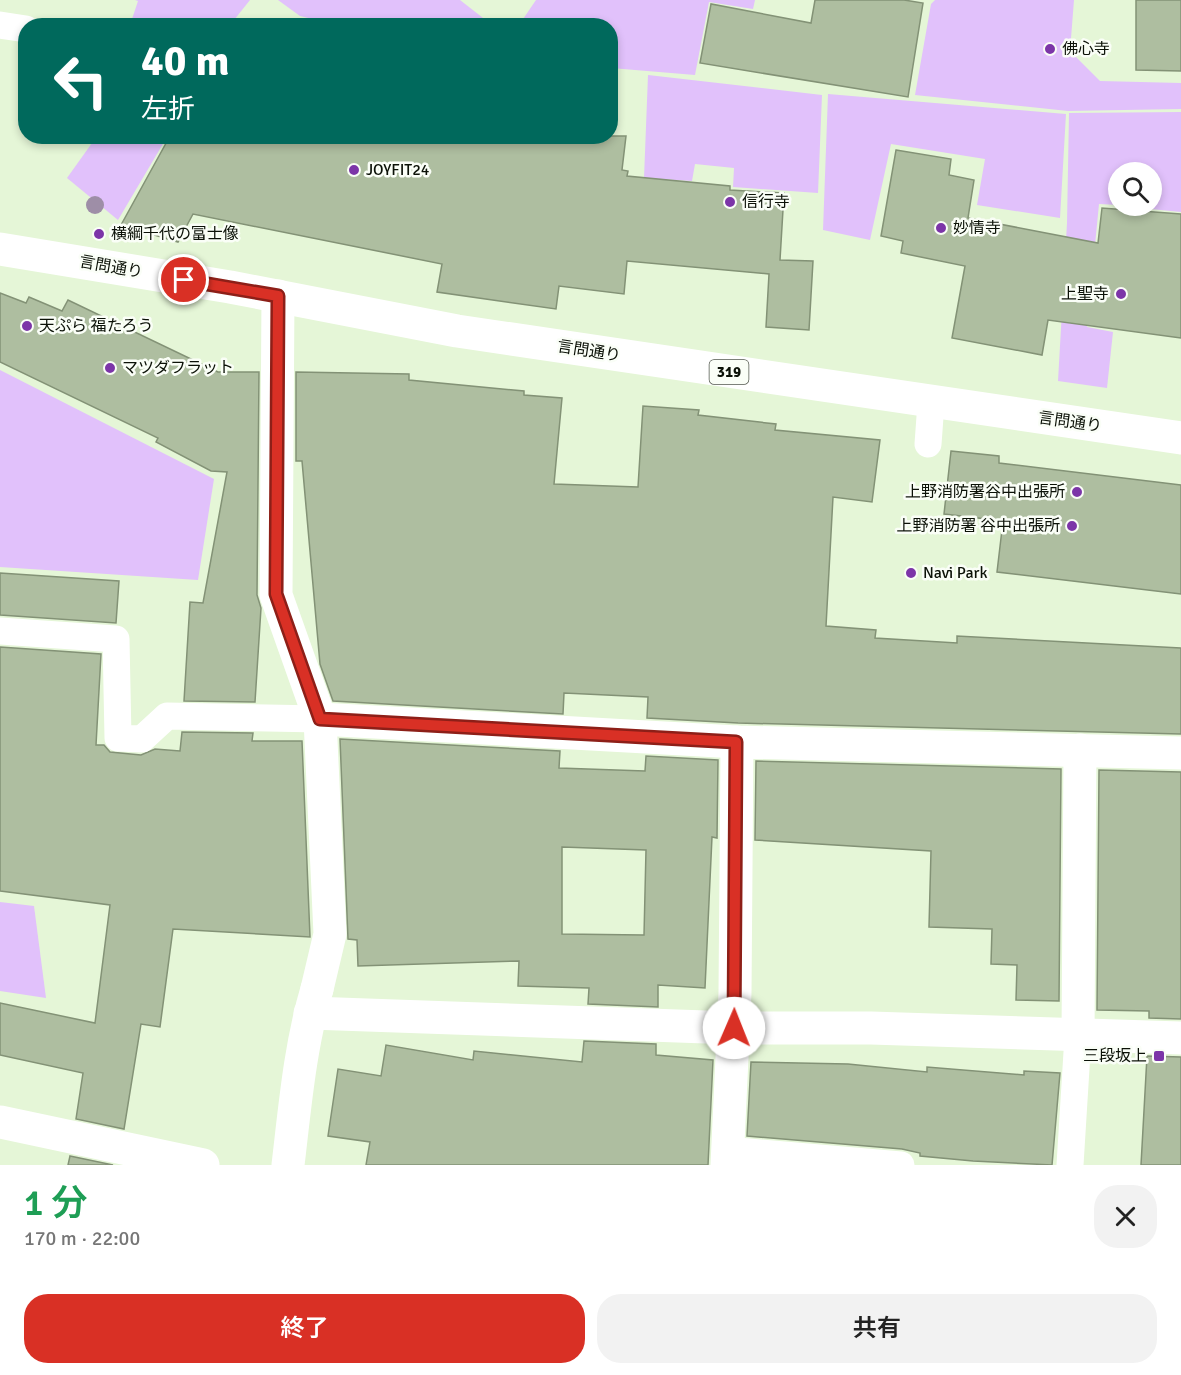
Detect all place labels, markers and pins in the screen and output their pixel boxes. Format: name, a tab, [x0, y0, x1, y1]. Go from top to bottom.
place label: 佛心寺	[1062, 39, 1110, 59]
marker: 佛心寺	[1043, 42, 1057, 56]
place label: JOYFIT24	[366, 160, 430, 180]
marker: JOYFIT24	[347, 163, 361, 177]
place label: 信行寺	[742, 192, 790, 212]
marker: 信行寺	[723, 195, 737, 209]
place label: 妙情寺	[953, 218, 1001, 238]
marker: 妙情寺	[934, 221, 948, 235]
place label: 横綱千代の富士像	[111, 224, 239, 244]
marker: 横綱千代の富士像	[92, 227, 106, 241]
pin	[158, 254, 209, 305]
place label: 上聖寺	[1061, 284, 1109, 304]
marker: 上聖寺	[1114, 287, 1128, 301]
place label: 天ぷら 福たろう	[39, 316, 154, 336]
marker: 天ぷら 福たろう	[20, 319, 34, 333]
place label: マツダフラット	[122, 358, 234, 378]
marker: マツダフラット	[103, 361, 117, 375]
place label: 上野消防署谷中出張所	[905, 482, 1065, 502]
marker: 上野消防署谷中出張所	[1070, 485, 1084, 499]
place label: 上野消防署 谷中出張所	[896, 516, 1060, 536]
marker: 上野消防署 谷中出張所	[1065, 519, 1079, 533]
place label: Navi Park	[923, 563, 987, 583]
marker: Navi Park	[904, 566, 918, 580]
place label: 三段坂上	[1083, 1046, 1147, 1066]
marker: 三段坂上	[1152, 1049, 1166, 1063]

